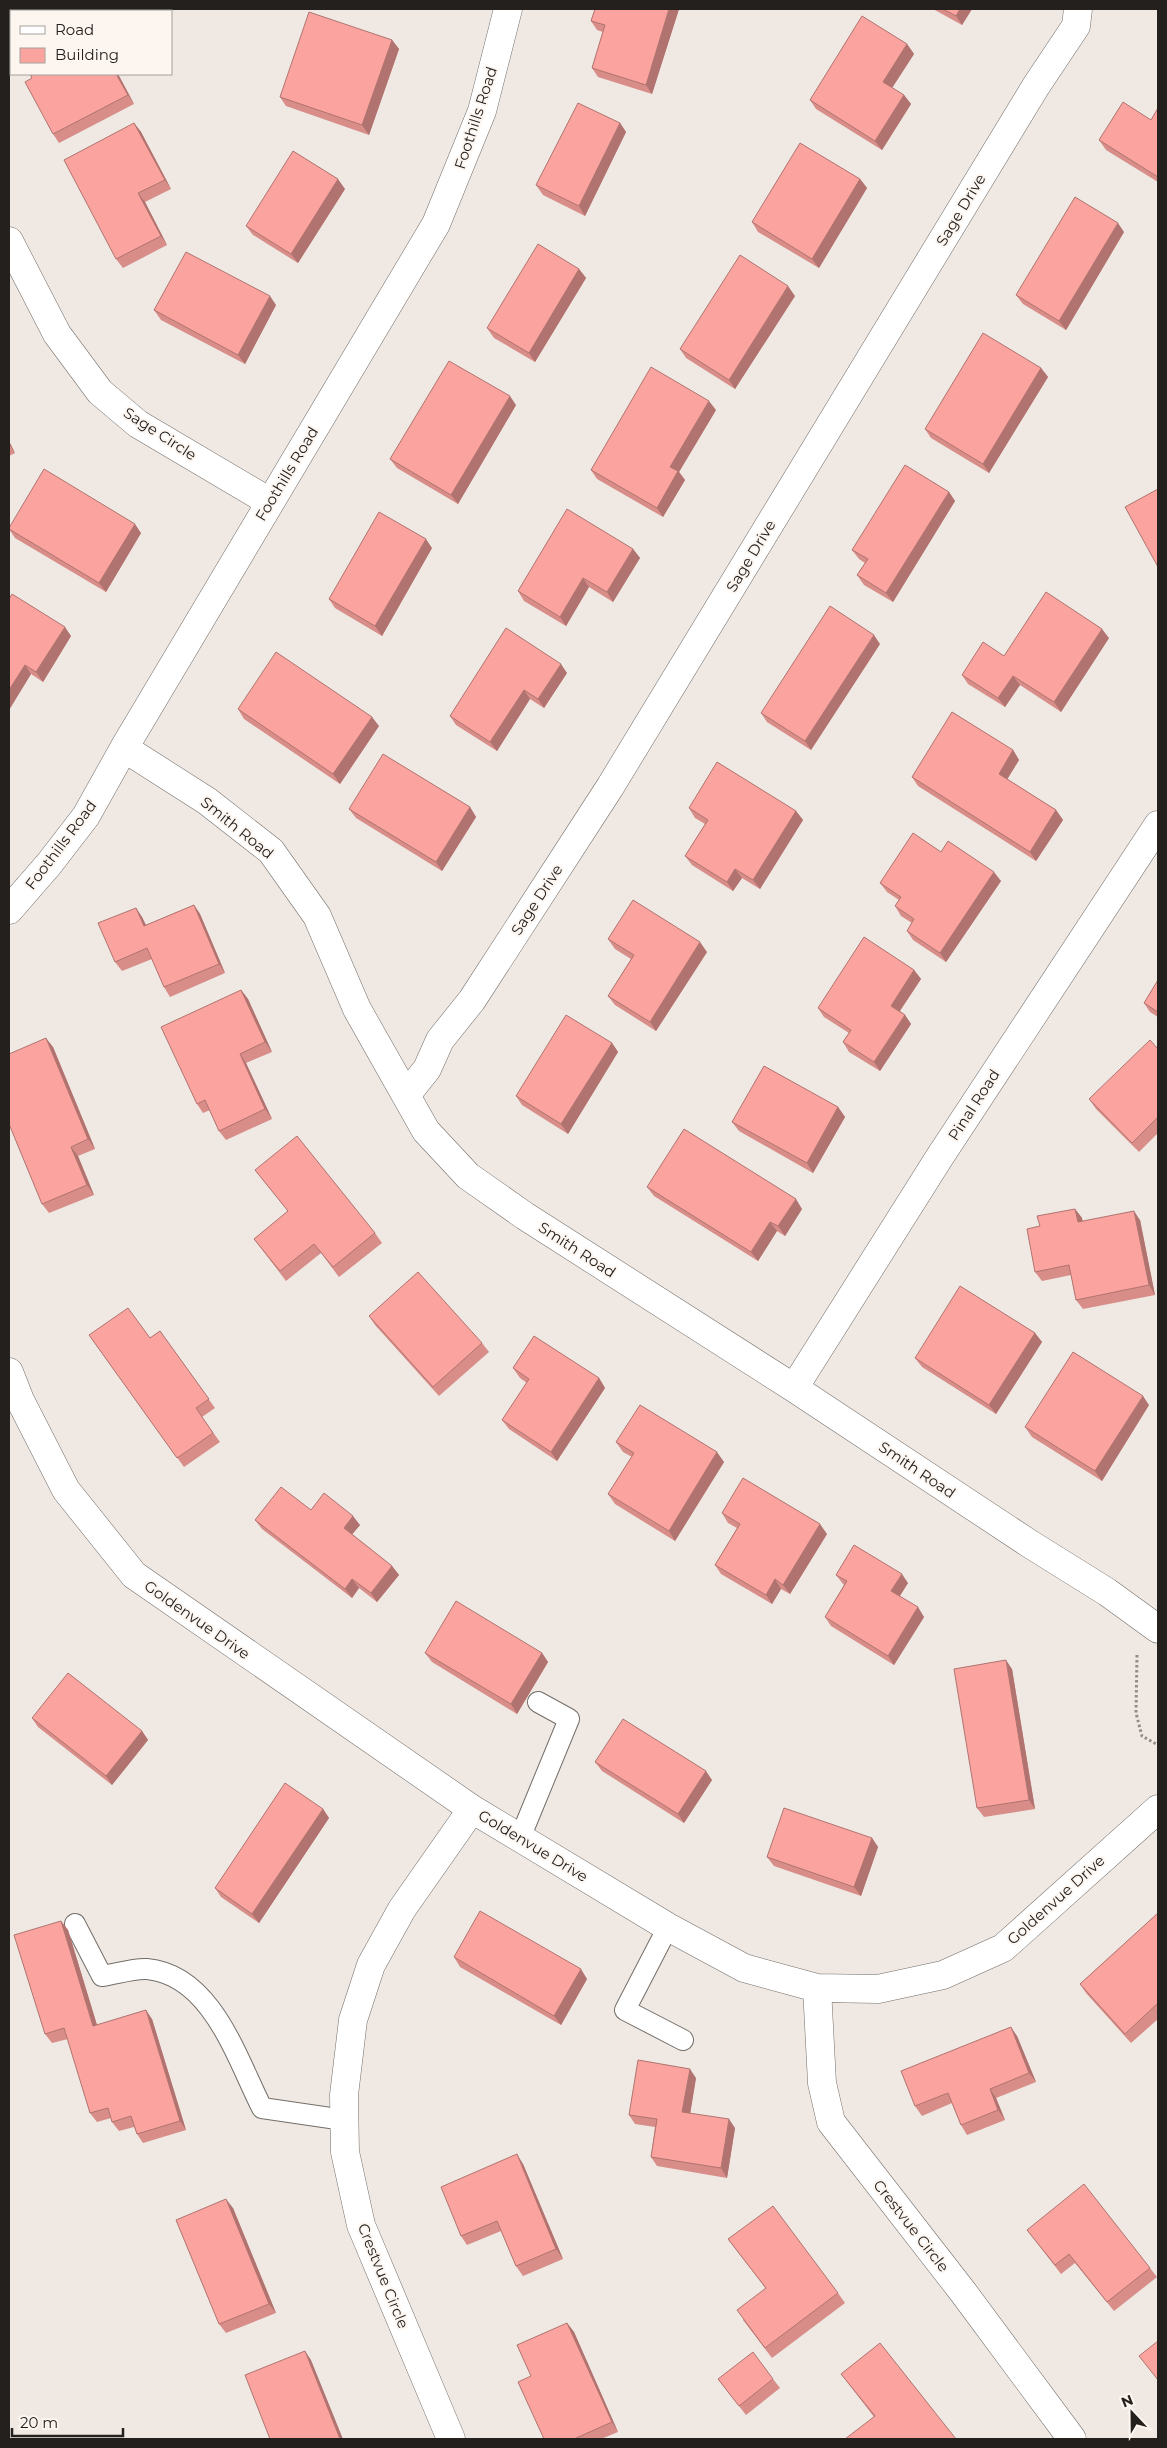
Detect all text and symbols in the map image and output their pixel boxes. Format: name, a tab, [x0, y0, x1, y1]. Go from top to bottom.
legend	[10, 10, 172, 75]
text: Road	[55, 20, 94, 39]
text: Building	[55, 45, 119, 64]
street label: Foothills Road	[450, 64, 501, 172]
street label: Sage Drive	[932, 170, 989, 249]
street label: Sage Circle	[120, 403, 200, 464]
street label: Foothills Road	[251, 423, 322, 524]
street label: Sage Drive	[722, 516, 779, 595]
street label: Smith Road	[197, 792, 278, 863]
street label: Foothills Road	[21, 796, 100, 893]
street label: Sage Drive	[507, 861, 567, 939]
street label: Pinal Road	[944, 1066, 1004, 1144]
street label: Smith Road	[535, 1218, 620, 1282]
street label: Smith Road	[875, 1437, 959, 1502]
street label: Goldenvue Drive	[141, 1576, 254, 1663]
street label: Goldenvue Drive	[475, 1805, 592, 1886]
street label: Goldenvue Drive	[1003, 1851, 1108, 1948]
street label: Crestvue Circle	[869, 2176, 953, 2276]
street label: Crestvue Circle	[354, 2220, 413, 2331]
north arrow	[1107, 2388, 1157, 2438]
text: N	[1119, 2390, 1136, 2411]
scale bar	[12, 2406, 124, 2438]
text: 20 m	[20, 2413, 58, 2432]

